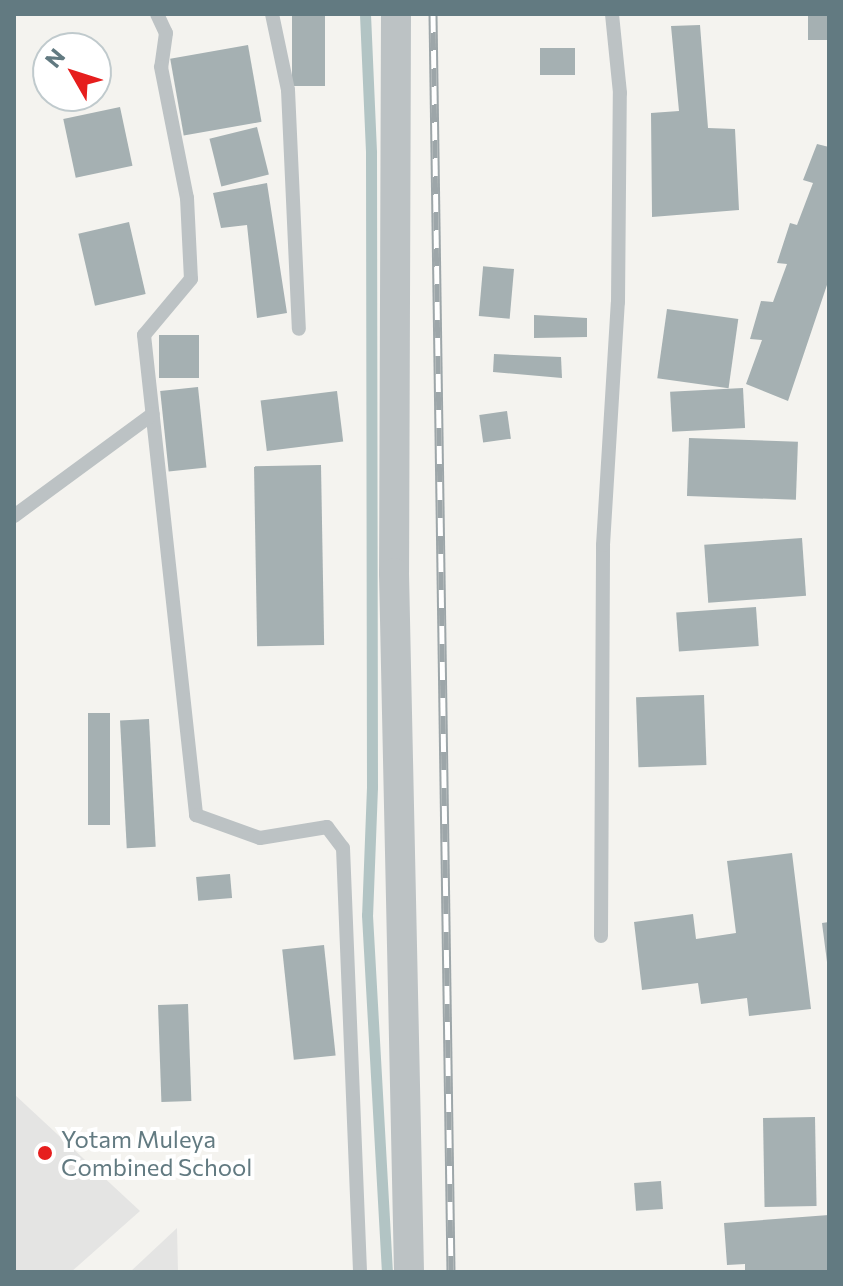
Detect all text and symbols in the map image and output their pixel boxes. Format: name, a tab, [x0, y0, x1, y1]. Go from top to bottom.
north arrow	[32, 32, 112, 112]
text: N	[39, 43, 70, 73]
place label: Yotam Muleya Combined School	[61, 1125, 252, 1181]
marker: Yotam Muleya Combined School	[36, 1144, 54, 1162]

